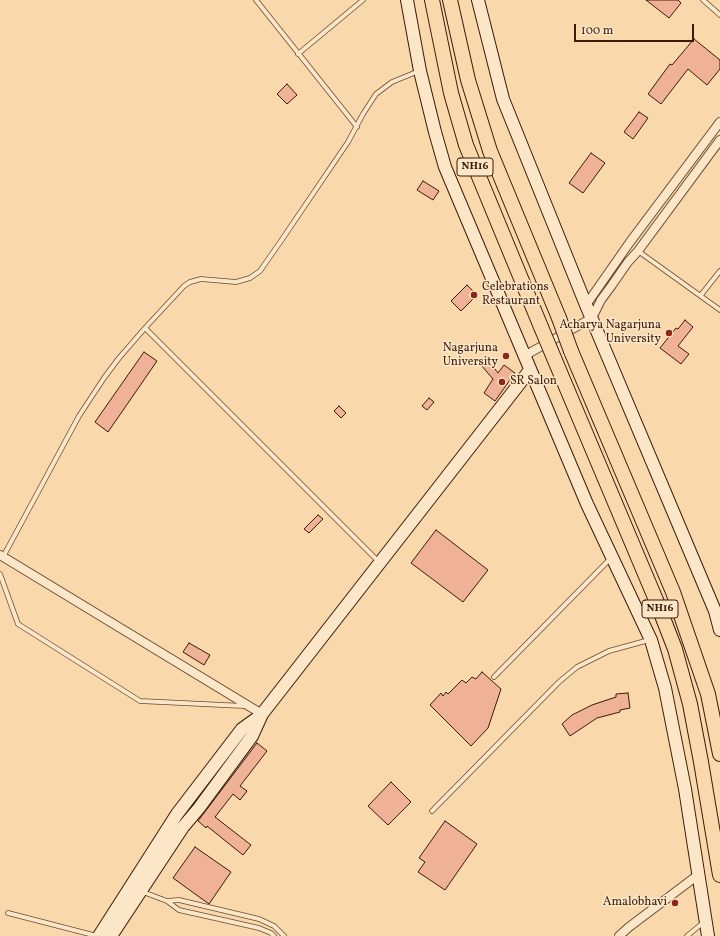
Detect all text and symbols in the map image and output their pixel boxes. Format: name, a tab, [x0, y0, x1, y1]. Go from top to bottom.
scale bar	[576, 16, 696, 42]
text: 100 m	[581, 23, 613, 39]
road number: NH16	[457, 158, 493, 176]
place label: Celebrations Restaurant	[482, 281, 549, 309]
marker: Celebrations Restaurant	[469, 290, 479, 300]
place label: Acharya Nagarjuna University	[559, 319, 661, 347]
marker: Acharya Nagarjuna University	[664, 328, 674, 338]
place label: Nagarjuna University	[443, 342, 498, 370]
marker: Nagarjuna University	[501, 351, 511, 361]
place label: SR Salon	[510, 375, 557, 389]
marker: SR Salon	[497, 377, 507, 387]
road number: NH16	[642, 600, 678, 618]
place label: Amalobhavi	[603, 896, 667, 910]
marker: Amalobhavi	[670, 898, 680, 908]

